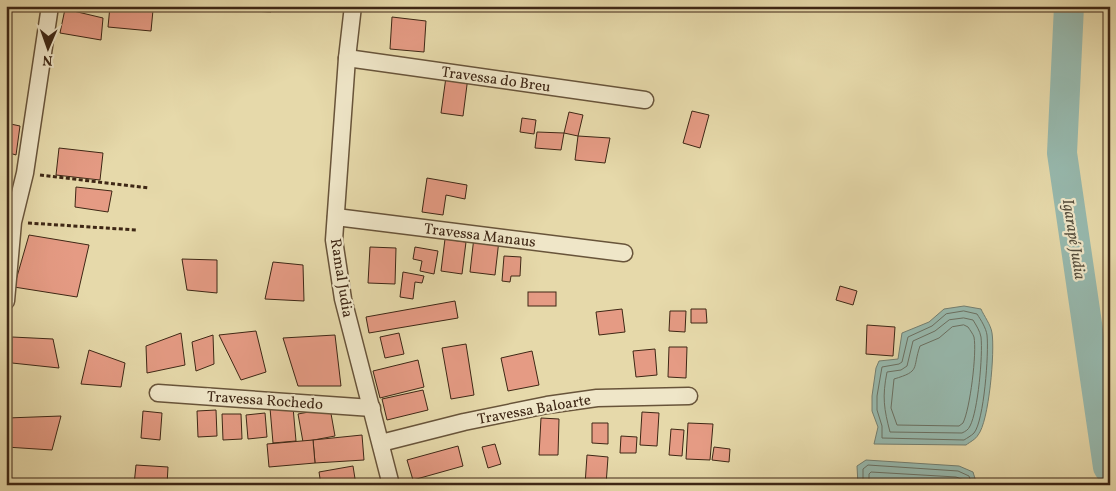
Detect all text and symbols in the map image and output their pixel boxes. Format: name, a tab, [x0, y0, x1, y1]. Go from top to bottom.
north arrow	[22, 22, 72, 72]
text: N	[42, 50, 53, 69]
street label: Travessa do Breu	[440, 62, 552, 99]
water label: Igarapé Judia	[1056, 197, 1090, 282]
street label: Travessa Manaus	[423, 219, 537, 254]
street label: Ramal Judia	[324, 237, 357, 319]
street label: Travessa Rochedo	[206, 387, 324, 416]
street label: Travessa Baloarte	[476, 390, 593, 431]

